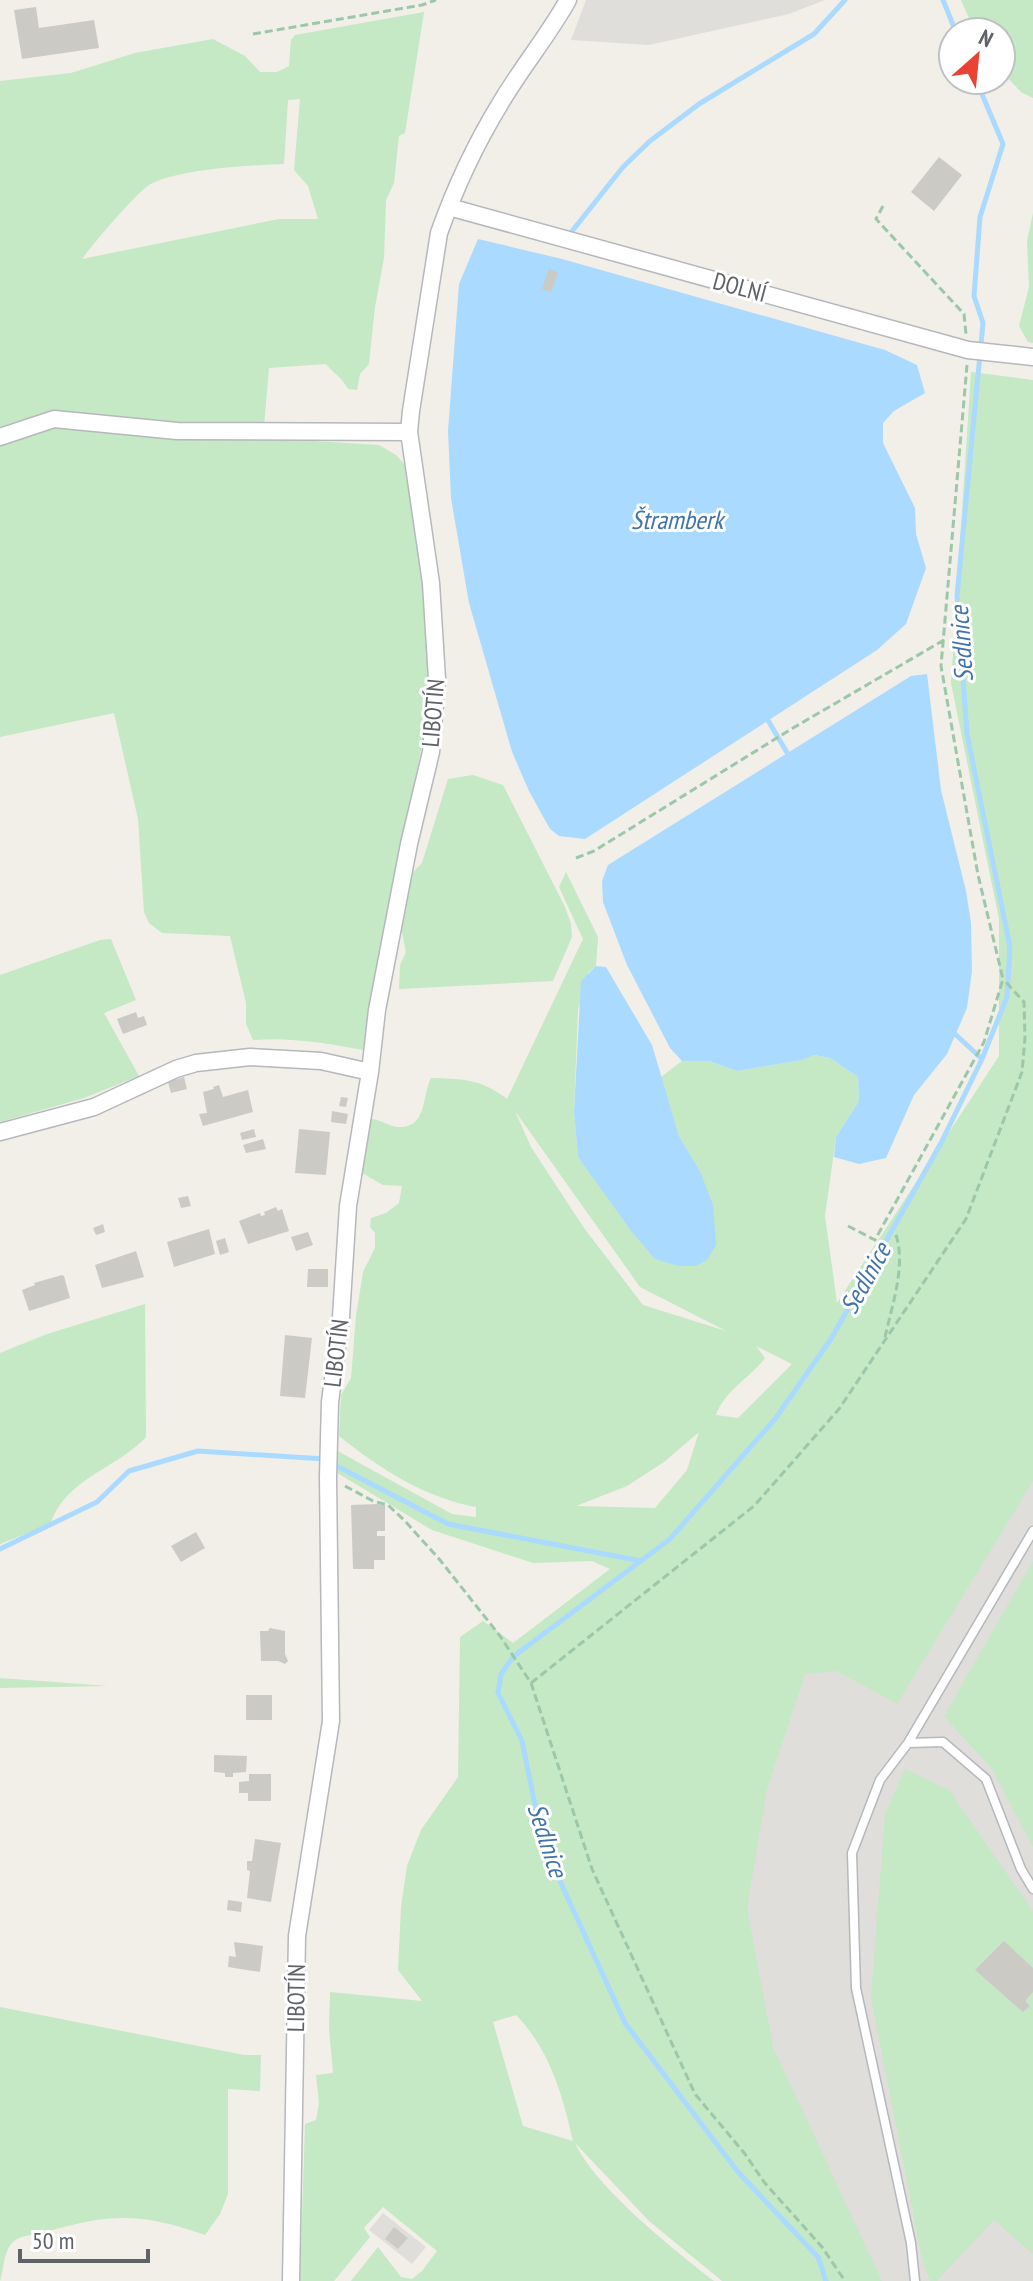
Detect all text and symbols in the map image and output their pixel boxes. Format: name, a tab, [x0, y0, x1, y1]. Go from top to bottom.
north arrow	[937, 16, 1017, 96]
text: N	[974, 23, 998, 53]
street label: DOLNÍ	[710, 265, 771, 309]
water label: Štramberk	[631, 503, 726, 536]
water label: Sedlnice	[942, 603, 980, 683]
street label: LIBOTÍN	[415, 678, 451, 748]
water label: Sedlnice	[832, 1235, 899, 1319]
street label: LIBOTÍN	[316, 1317, 356, 1389]
water label: Sedlnice	[521, 1799, 576, 1883]
street label: LIBOTÍN	[280, 1964, 312, 2032]
scale bar	[20, 2213, 148, 2263]
text: 50 m	[32, 2225, 74, 2256]

